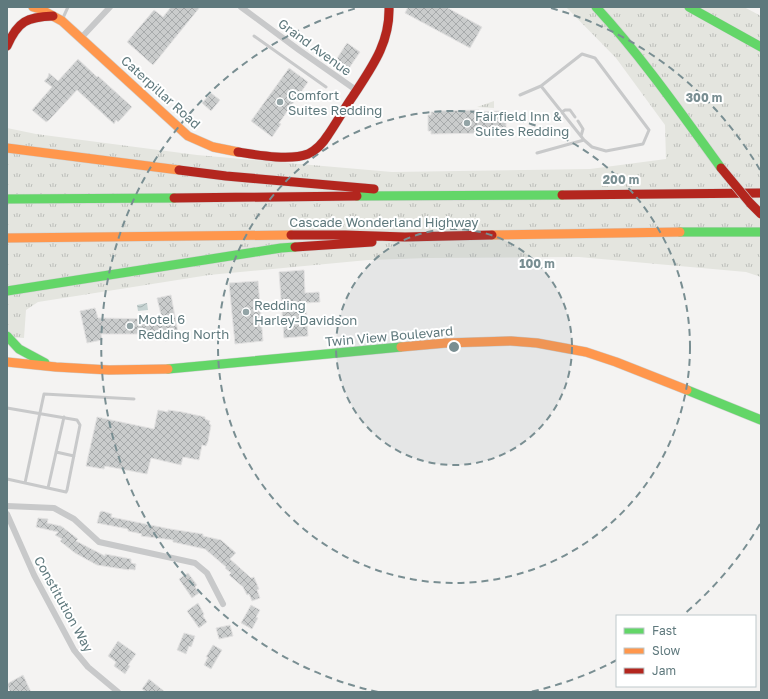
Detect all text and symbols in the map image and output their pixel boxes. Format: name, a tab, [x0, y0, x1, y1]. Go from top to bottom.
street label: Grand Avenue	[275, 15, 355, 79]
street label: Caterpillar Road	[118, 52, 204, 132]
place label: Comfort Suites Redding	[288, 87, 382, 118]
text: 300 m	[686, 90, 722, 105]
marker: Comfort Suites Redding	[275, 97, 285, 107]
place label: Fairfield Inn & Suites Redding	[475, 108, 569, 139]
marker: Fairfield Inn & Suites Redding	[462, 118, 472, 128]
text: 200 m	[603, 172, 639, 187]
street label: Cascade Wonderland Highway	[289, 214, 479, 230]
text: 100 m	[519, 256, 555, 271]
place label: Redding Harley-Davidson	[254, 297, 357, 328]
marker: Redding Harley-Davidson	[241, 307, 251, 317]
place label: Motel 6 Redding North	[138, 311, 229, 342]
marker: Motel 6 Redding North	[125, 321, 135, 331]
street label: Twin View Boulevard	[324, 322, 454, 350]
centre of rings	[447, 340, 461, 354]
street label: Constitution Way	[31, 553, 97, 655]
legend	[616, 615, 756, 687]
text: Fast	[652, 623, 677, 638]
text: Slow	[652, 643, 680, 658]
text: Jam	[652, 663, 676, 678]

